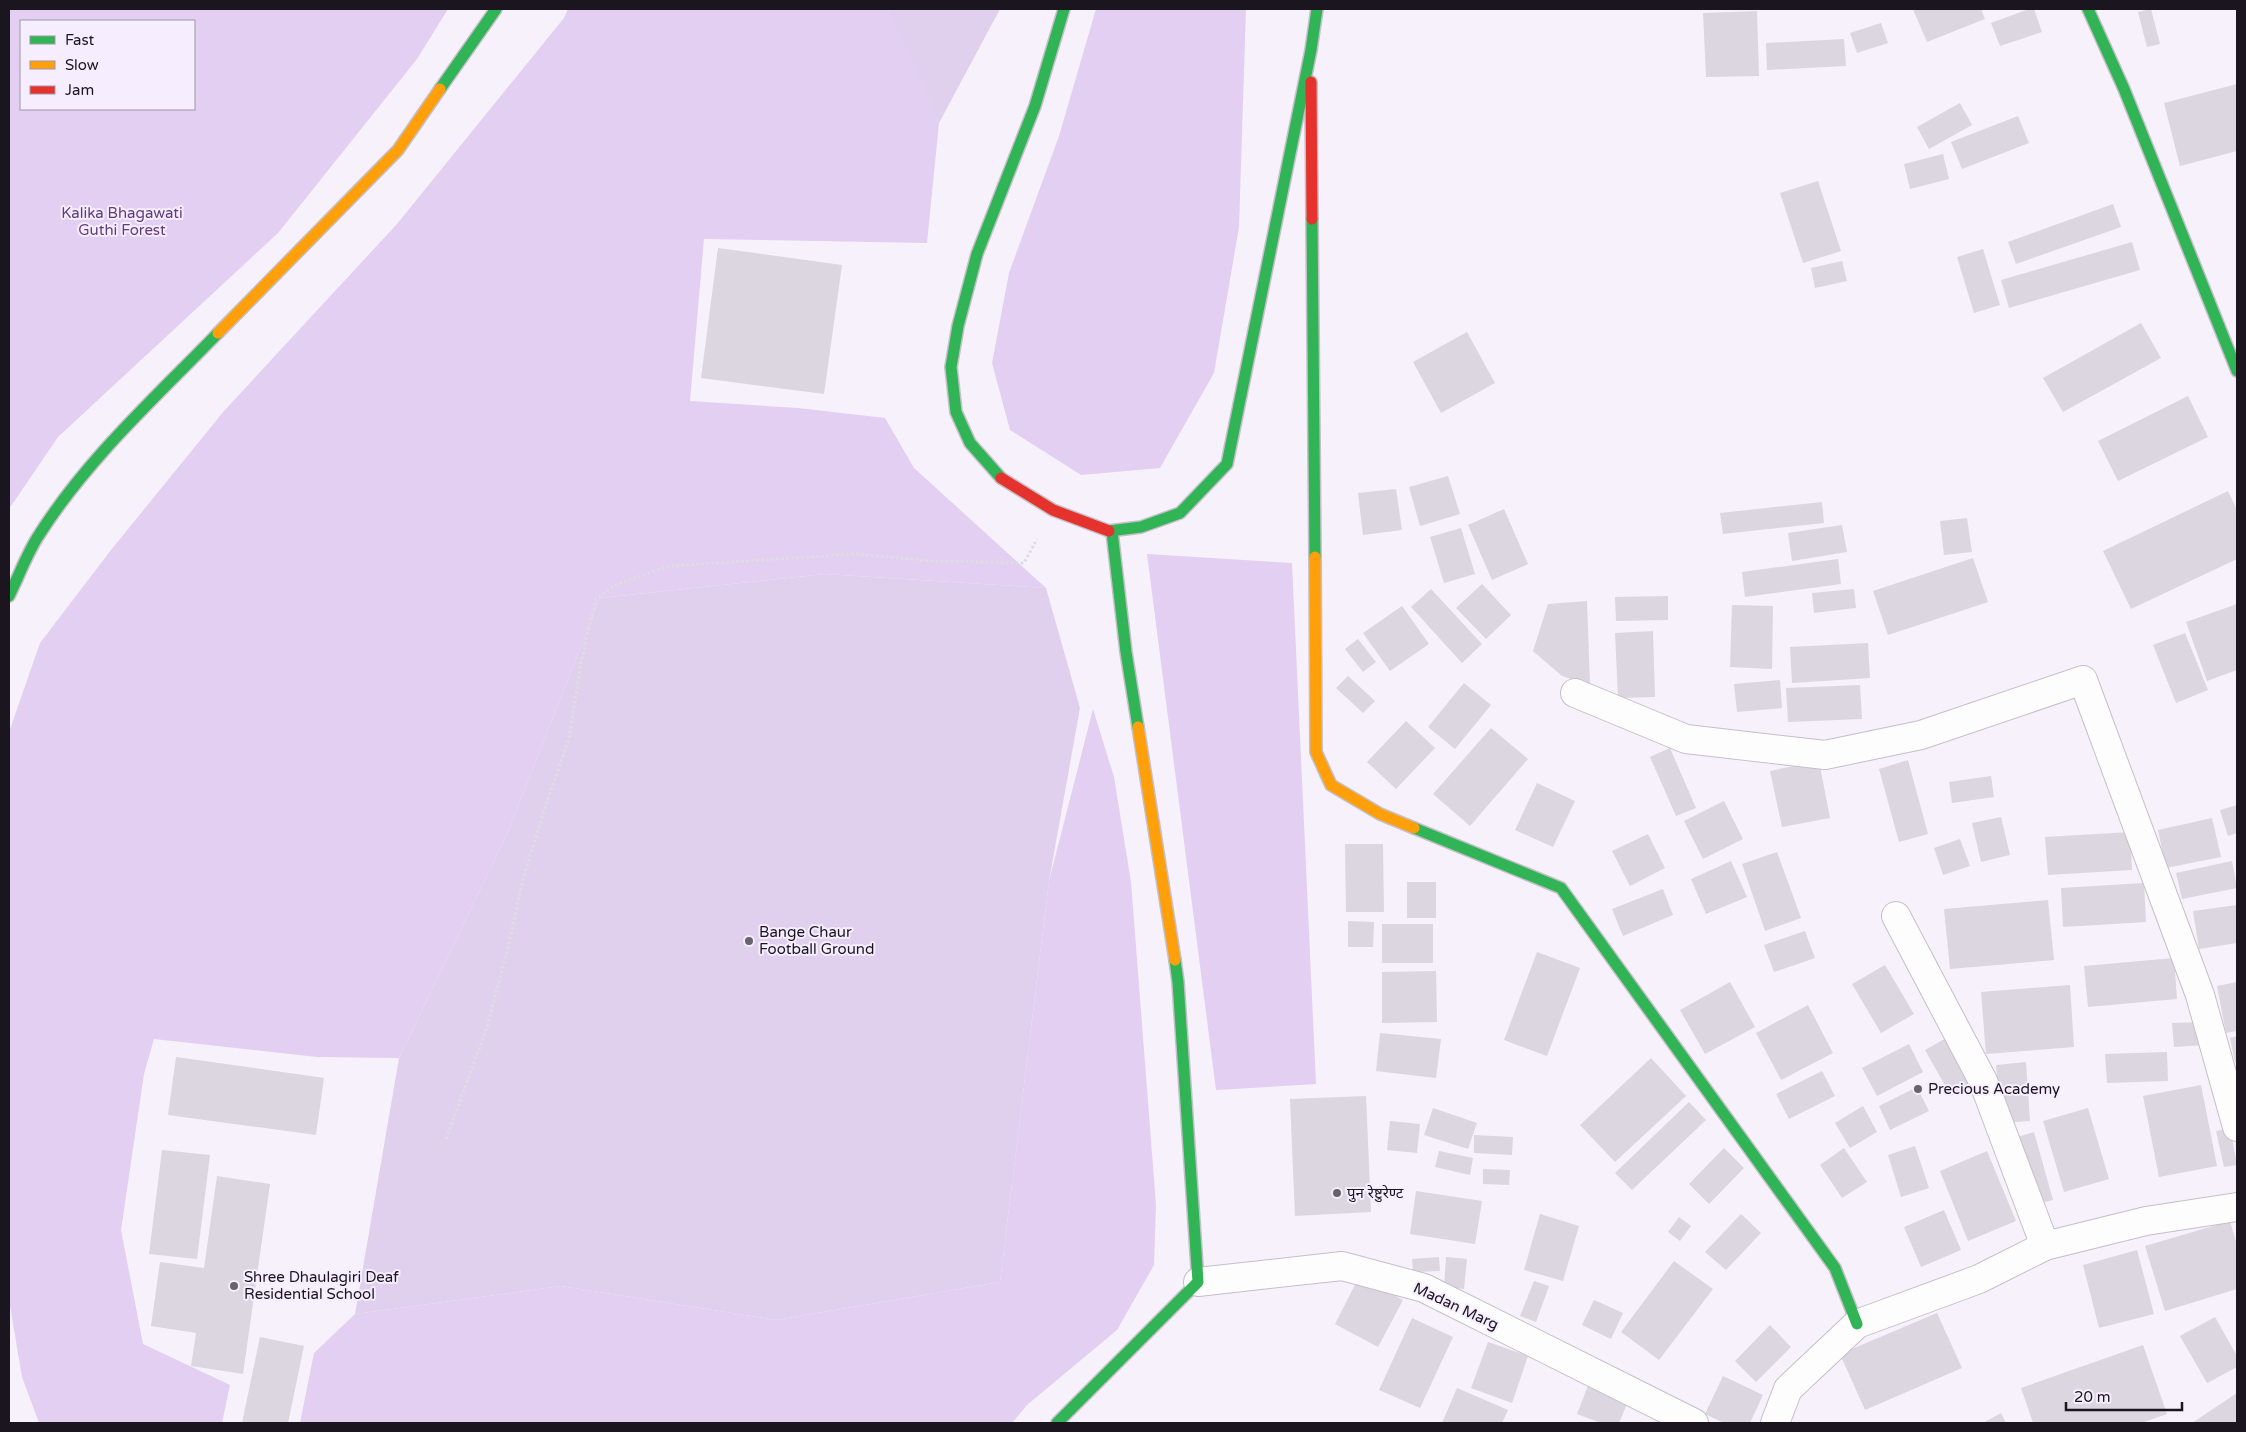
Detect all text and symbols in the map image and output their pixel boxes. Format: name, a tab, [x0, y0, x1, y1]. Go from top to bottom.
legend	[20, 20, 195, 110]
text: Fast	[65, 31, 95, 49]
text: Slow	[65, 56, 99, 74]
text: Jam	[65, 81, 94, 99]
park label: Kalika Bhagawati Guthi Forest	[61, 204, 183, 239]
place label: Bange Chaur Football Ground	[759, 923, 874, 958]
marker: Bange Chaur Football Ground	[743, 935, 755, 947]
place label: Precious Academy	[1928, 1080, 2060, 1098]
marker: Precious Academy	[1912, 1083, 1924, 1095]
place label: पुन रेष्टुरेण्ट	[1347, 1184, 1404, 1203]
marker: पुन रेष्टुरेण्ट	[1331, 1187, 1343, 1199]
place label: Shree Dhaulagiri Deaf Residential School	[244, 1268, 399, 1303]
street label: Madan Marg	[1411, 1278, 1501, 1334]
marker: Shree Dhaulagiri Deaf Residential School	[228, 1280, 240, 1292]
scale bar	[2066, 1380, 2182, 1412]
text: 20 m	[2074, 1388, 2111, 1406]

